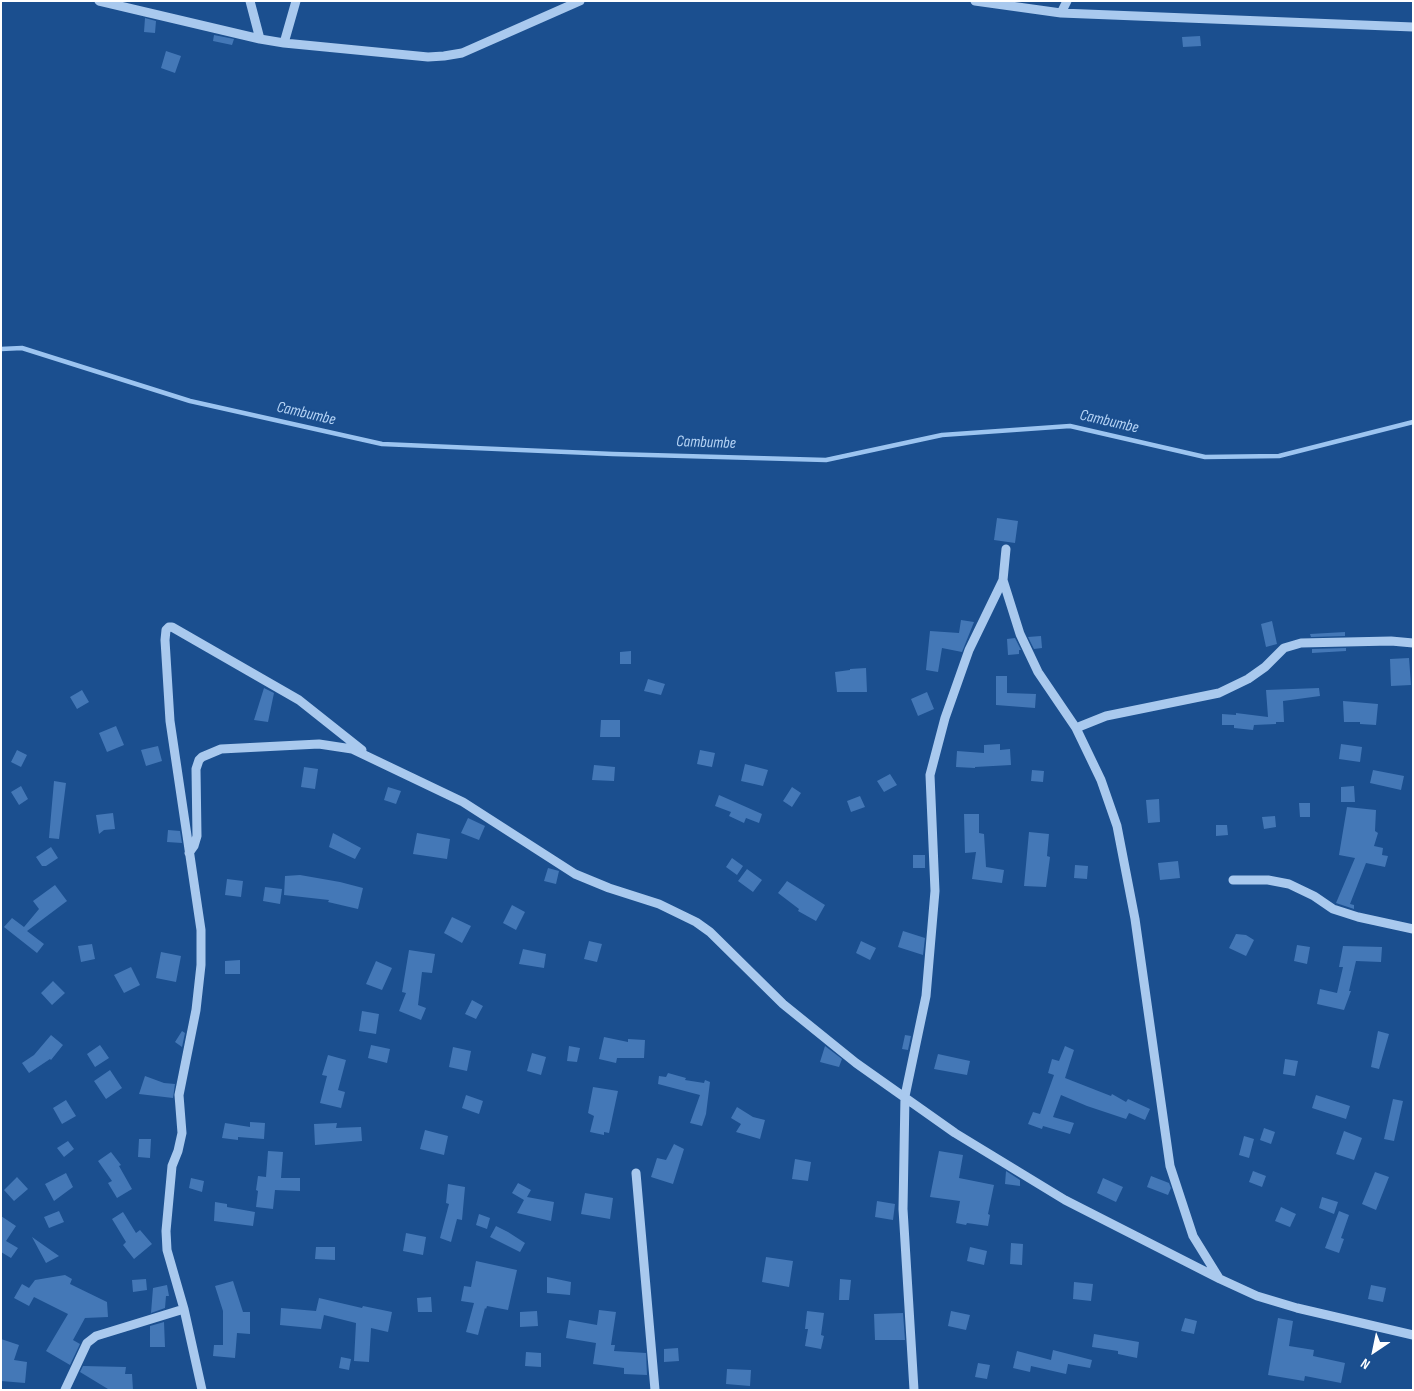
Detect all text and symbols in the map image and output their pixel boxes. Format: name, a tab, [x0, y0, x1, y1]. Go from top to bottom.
water label: Cambumbe	[275, 398, 337, 430]
water label: Cambumbe	[1078, 406, 1140, 438]
water label: Cambumbe	[676, 432, 736, 454]
north arrow	[1349, 1326, 1399, 1376]
text: N	[1357, 1355, 1373, 1373]

